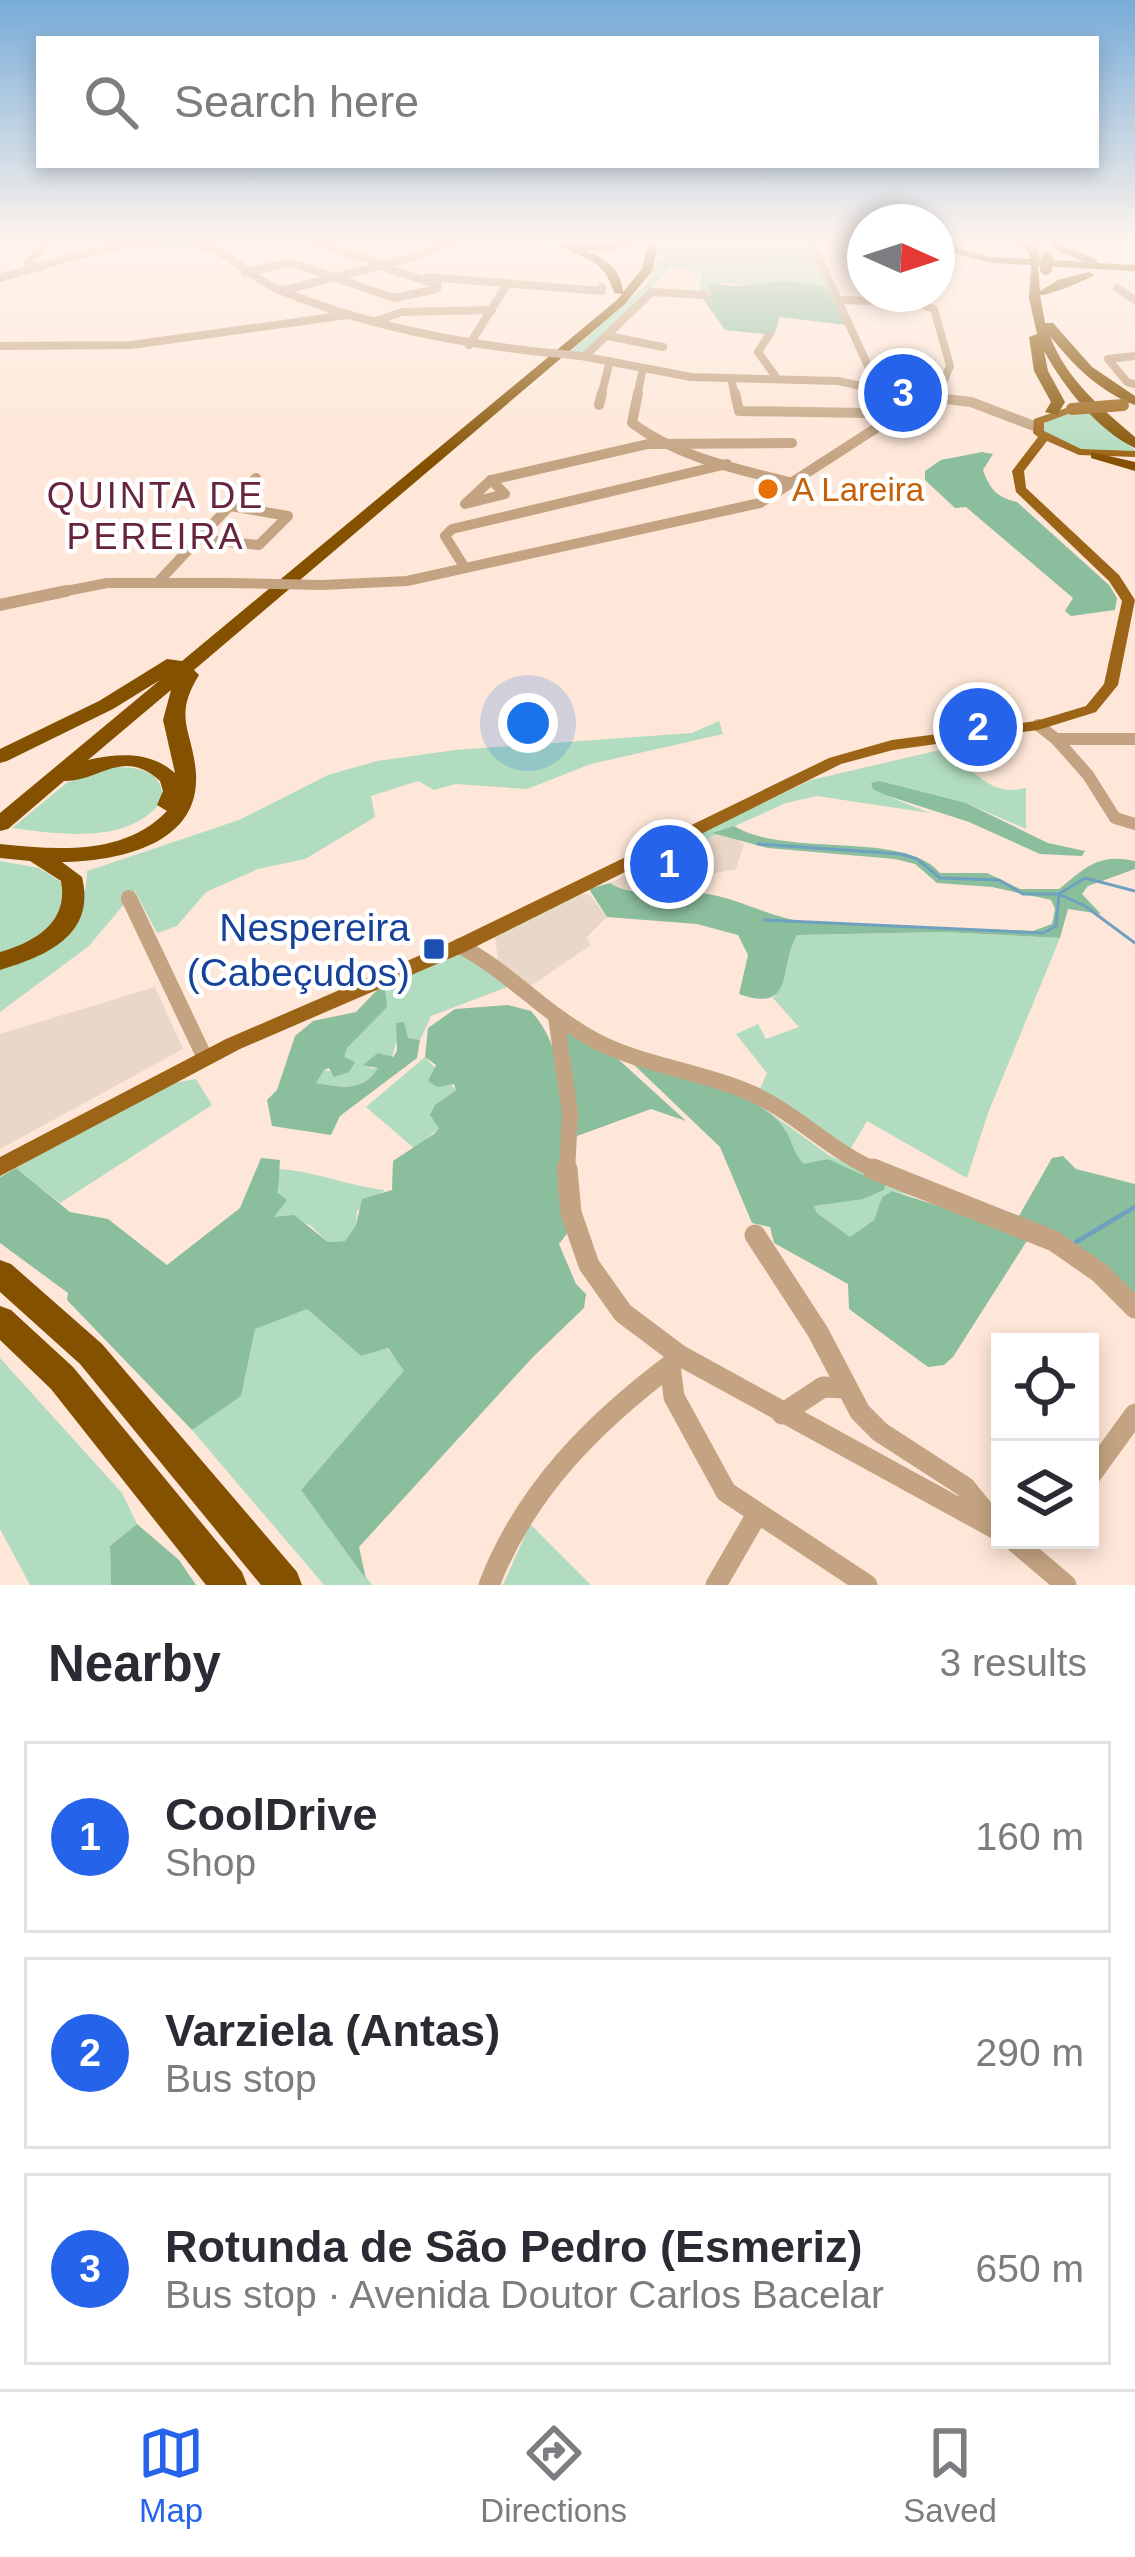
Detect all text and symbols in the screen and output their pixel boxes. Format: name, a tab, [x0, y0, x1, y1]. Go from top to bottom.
search box	[36, 36, 1099, 168]
icon: search	[78, 69, 144, 135]
text: Search here	[174, 76, 419, 127]
north arrow	[847, 204, 955, 312]
pin: 3	[864, 348, 942, 438]
place label: A Lareira	[792, 471, 925, 508]
district label: QUINTA DE PEREIRA	[47, 475, 265, 557]
marker: A Lareira	[755, 476, 781, 502]
pin: 2	[939, 682, 1017, 772]
your location	[498, 693, 558, 753]
pin: 1	[630, 819, 708, 909]
place label: Nespereira (Cabeçudos)	[187, 906, 410, 994]
marker: Nespereira (Cabeçudos)	[421, 936, 447, 962]
map controls	[991, 1333, 1099, 1549]
button: locate	[991, 1333, 1099, 1441]
button: layers	[991, 1441, 1099, 1549]
text: Nearby	[48, 1635, 221, 1692]
text: 3 results	[940, 1641, 1087, 1684]
text: CoolDrive	[165, 1789, 378, 1840]
text: 1	[79, 1815, 101, 1858]
text: 160 m	[976, 1815, 1084, 1858]
text: Shop	[165, 1841, 256, 1884]
text: Varziela (Antas)	[165, 2005, 500, 2056]
text: 2	[79, 2031, 101, 2074]
text: 290 m	[976, 2031, 1084, 2074]
text: Bus stop	[165, 2057, 317, 2100]
text: Rotunda de São Pedro (Esmeriz)	[165, 2221, 863, 2272]
text: 3	[79, 2247, 101, 2290]
text: 650 m	[976, 2247, 1084, 2290]
text: Bus stop · Avenida Doutor Carlos Bacelar	[165, 2273, 884, 2316]
tab: Map	[138, 2420, 204, 2530]
tab: Directions	[480, 2420, 627, 2530]
tab: Saved	[903, 2420, 997, 2530]

